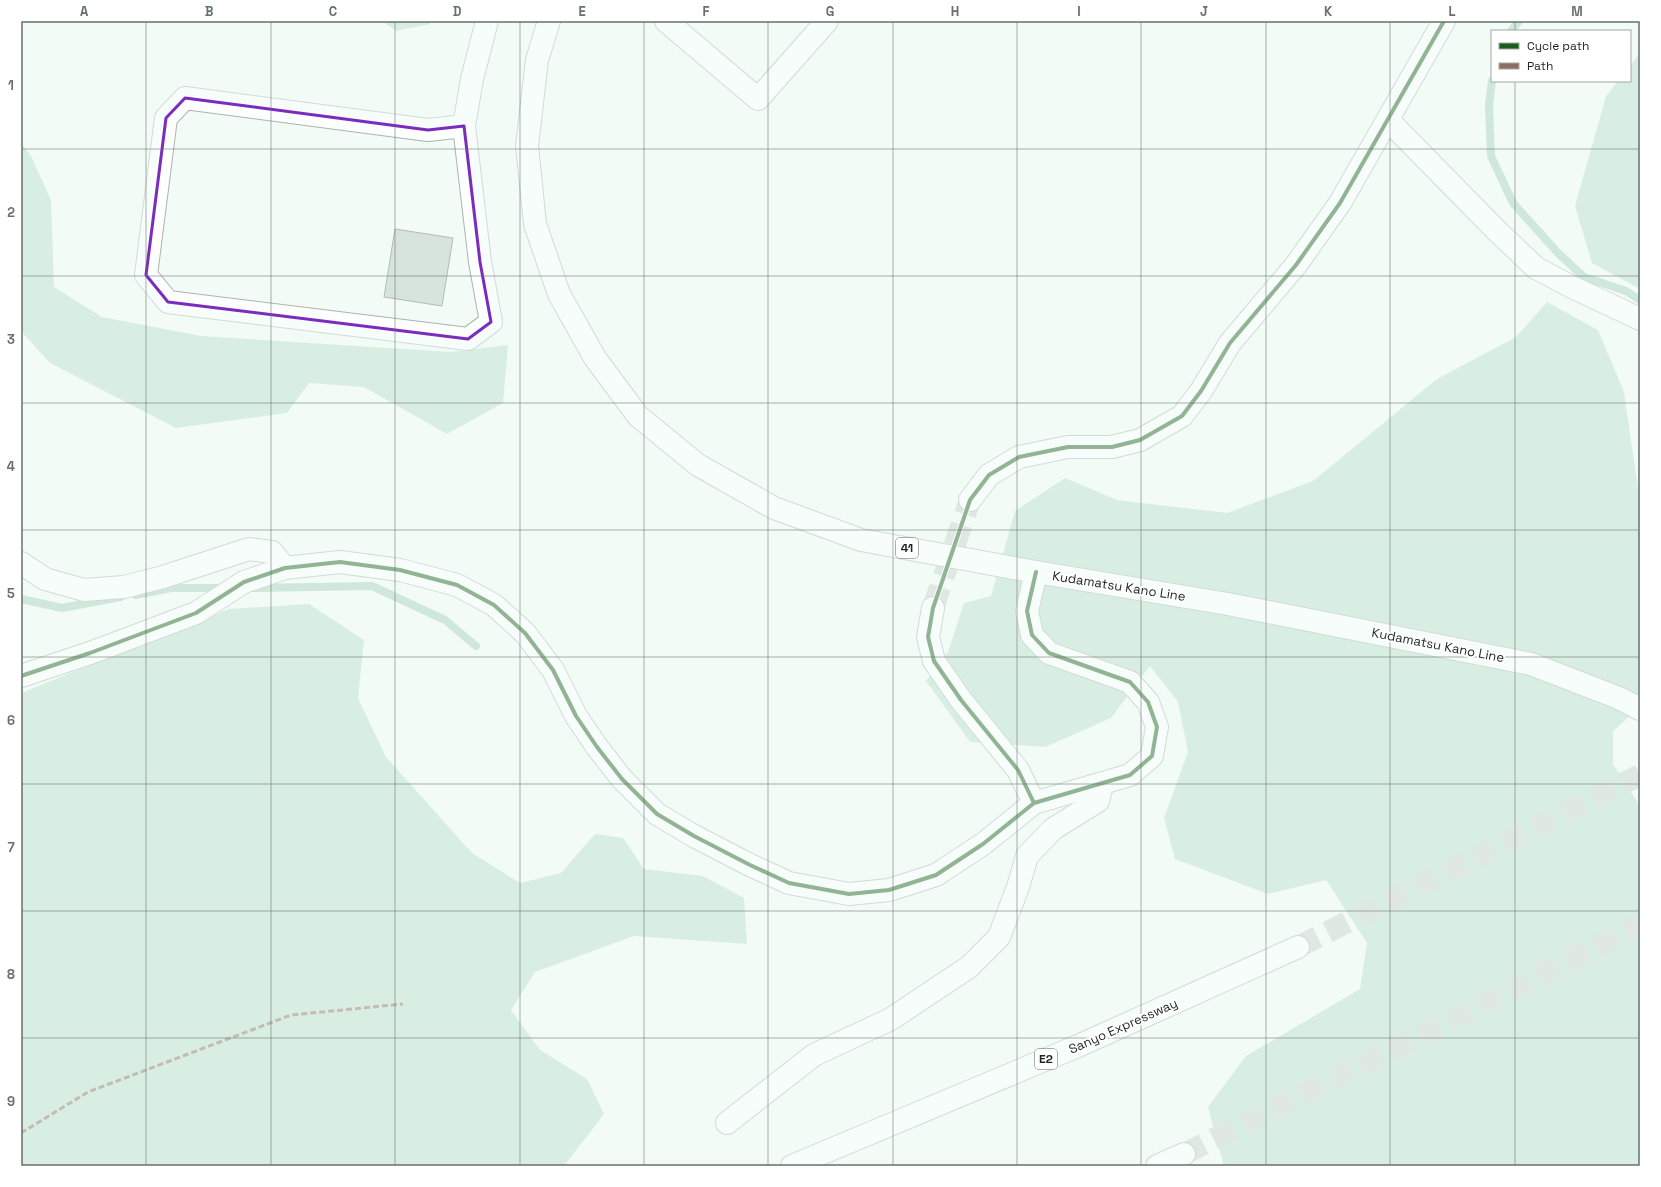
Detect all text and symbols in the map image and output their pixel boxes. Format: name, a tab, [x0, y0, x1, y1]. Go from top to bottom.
text: A	[80, 3, 89, 20]
text: B	[205, 3, 214, 20]
text: C	[329, 3, 337, 20]
text: D	[453, 3, 462, 20]
text: E	[578, 3, 586, 20]
text: F	[703, 3, 710, 20]
text: G	[826, 3, 834, 20]
text: H	[951, 3, 959, 20]
text: I	[1077, 3, 1081, 20]
text: J	[1200, 3, 1208, 20]
text: K	[1324, 3, 1333, 20]
text: L	[1448, 3, 1456, 20]
text: M	[1571, 3, 1583, 20]
legend	[1491, 30, 1631, 82]
text: Cycle path	[1527, 38, 1589, 54]
text: Path	[1527, 58, 1553, 74]
text: 1	[8, 77, 14, 94]
text: 2	[7, 204, 15, 221]
text: 3	[7, 331, 15, 348]
text: 4	[7, 458, 15, 475]
road number: 41	[896, 538, 918, 558]
street label: Kudamatsu Kano Line	[1051, 567, 1187, 605]
text: 5	[7, 585, 15, 602]
street label: Kudamatsu Kano Line	[1370, 624, 1506, 666]
text: 6	[7, 712, 15, 729]
text: 7	[7, 839, 15, 856]
text: 8	[7, 966, 15, 983]
street label: Sanyo Expressway	[1066, 994, 1180, 1058]
road number: E2	[1035, 1049, 1057, 1069]
text: 9	[7, 1093, 15, 1110]

